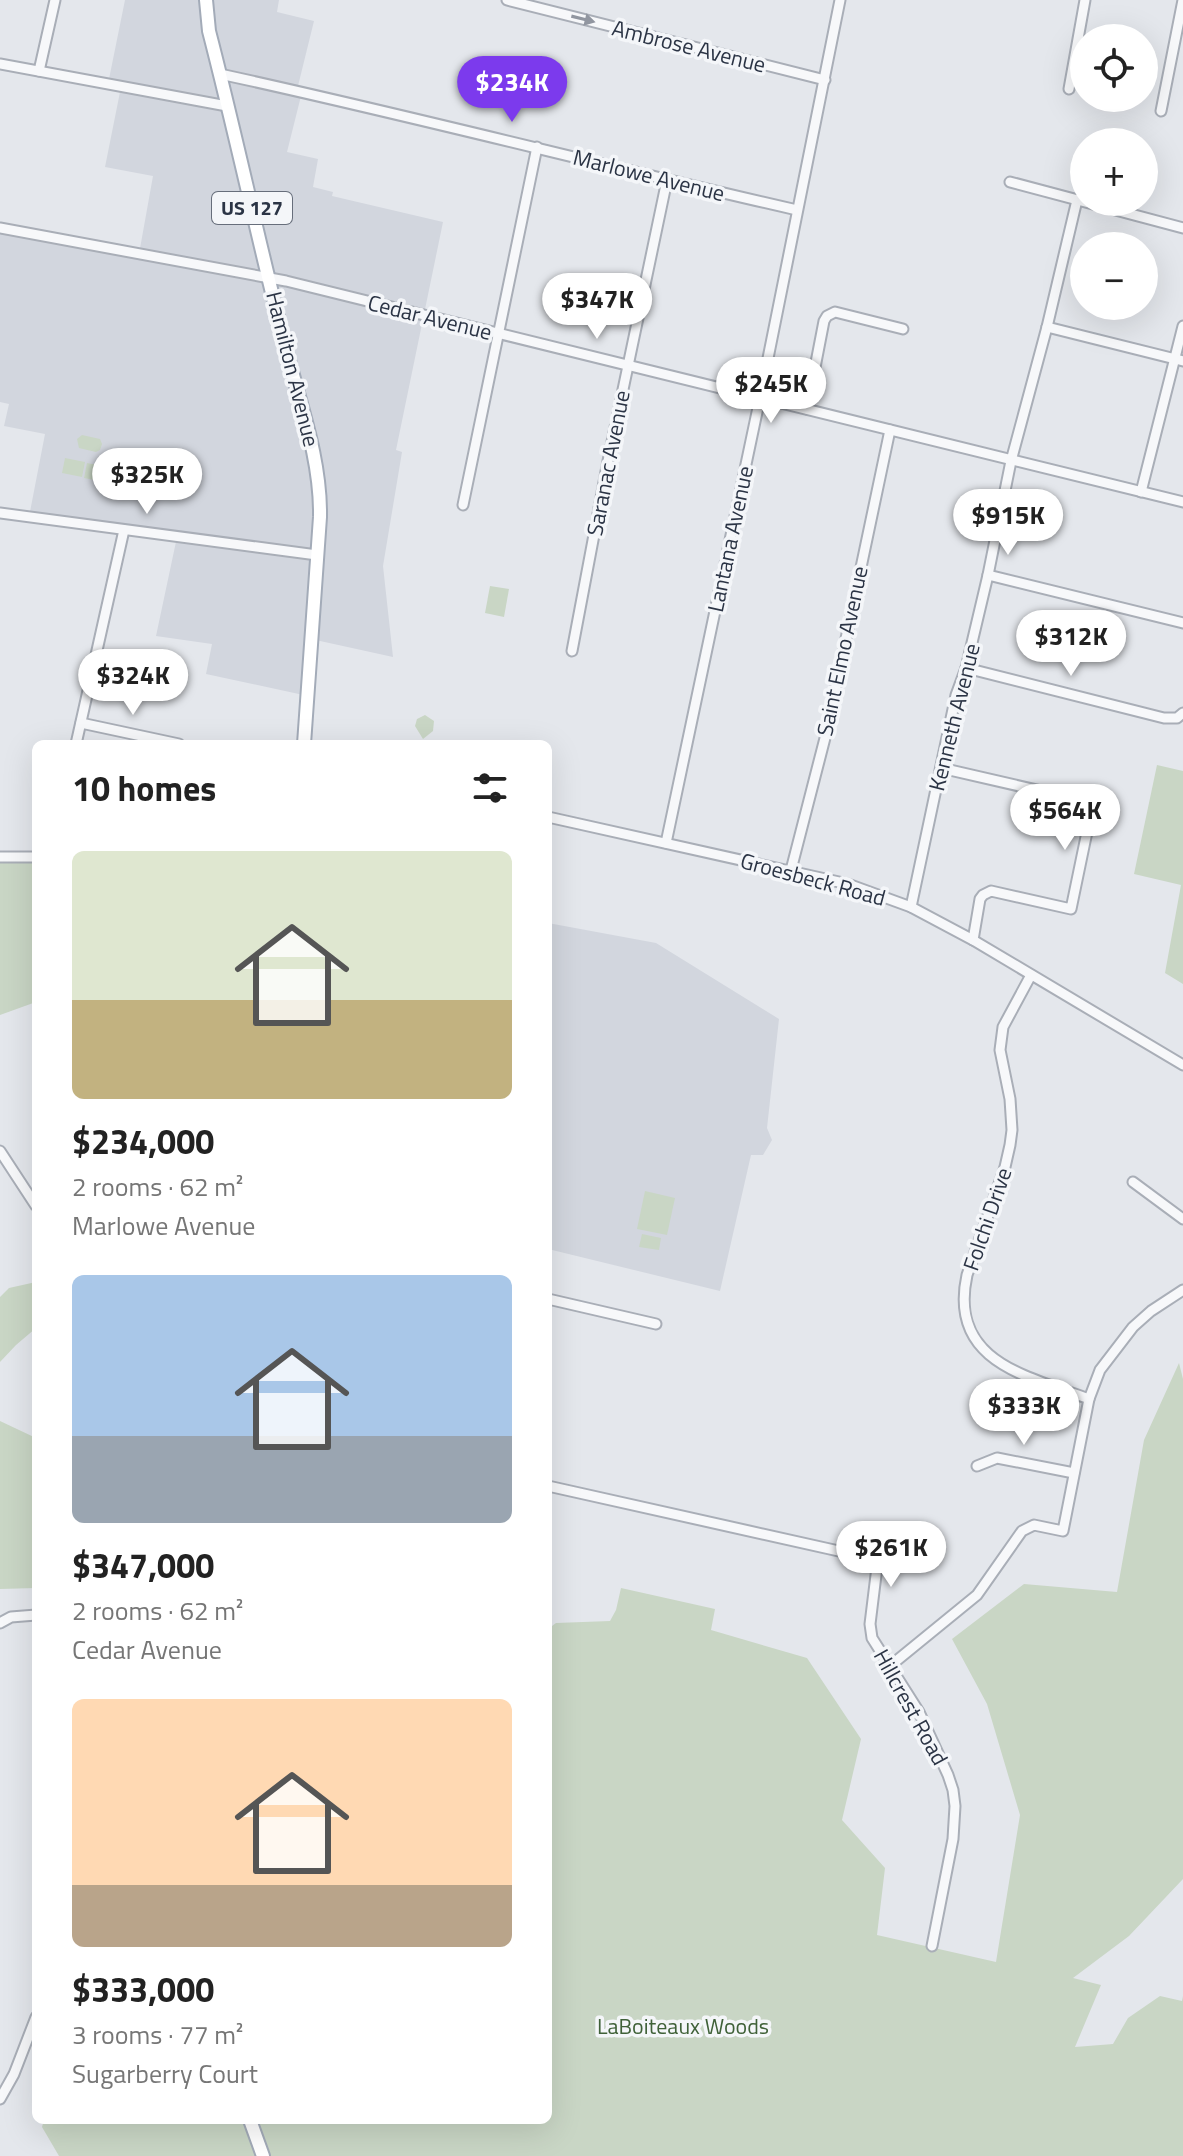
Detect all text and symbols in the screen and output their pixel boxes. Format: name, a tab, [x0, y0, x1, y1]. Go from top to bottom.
street label: Ambrose Avenue	[609, 11, 769, 81]
one-way arrow	[570, 13, 595, 25]
map controls	[1070, 24, 1158, 320]
button: locate	[1070, 24, 1158, 112]
pin: $234K	[456, 56, 568, 124]
text: $234K	[475, 62, 549, 101]
button: +	[1070, 128, 1158, 216]
street label: Marlowe Avenue	[570, 140, 728, 210]
road number: US 127	[212, 192, 292, 224]
button: −	[1070, 232, 1158, 320]
pin: $347K	[541, 273, 653, 341]
text: $347K	[560, 279, 634, 318]
street label: Cedar Avenue	[364, 285, 496, 349]
street label: Hamilton Avenue	[257, 288, 329, 450]
pin: $245K	[715, 357, 827, 425]
text: $245K	[734, 363, 808, 402]
street label: Saranac Avenue	[577, 387, 639, 539]
pin: $325K	[91, 448, 203, 516]
text: $325K	[110, 454, 184, 493]
street label: Lantana Avenue	[698, 463, 762, 615]
pin: $915K	[952, 489, 1064, 557]
text: $915K	[971, 495, 1045, 534]
street label: Saint Elmo Avenue	[807, 563, 877, 739]
pin: $312K	[1015, 610, 1127, 678]
text: $312K	[1034, 616, 1108, 655]
street label: Kenneth Avenue	[919, 640, 989, 794]
pin: $324K	[77, 649, 189, 717]
text: $324K	[96, 655, 170, 694]
text: 10 homes	[72, 762, 216, 814]
icon: filters	[468, 766, 512, 810]
pin: $564K	[1009, 784, 1121, 852]
text: $564K	[1028, 790, 1102, 829]
street label: Groesbeck Road	[737, 843, 889, 915]
icon: home	[220, 903, 364, 1047]
text: $234,000	[72, 1115, 214, 1167]
street label: Folchi Drive	[953, 1163, 1021, 1275]
text: 2 rooms · 62 m²	[72, 1167, 243, 1206]
text: Marlowe Avenue	[72, 1206, 255, 1245]
icon: home	[220, 1327, 364, 1471]
pin: $333K	[968, 1379, 1080, 1447]
text: $333K	[987, 1385, 1061, 1424]
pin: $261K	[835, 1521, 947, 1589]
text: $261K	[854, 1527, 928, 1566]
text: $347,000	[72, 1539, 214, 1591]
text: 2 rooms · 62 m²	[72, 1591, 243, 1630]
text: Cedar Avenue	[72, 1630, 222, 1669]
street label: Hillcrest Road	[865, 1643, 957, 1771]
icon: home	[220, 1751, 364, 1895]
text: $333,000	[72, 1963, 214, 2015]
park label: LaBoiteaux Woods	[597, 2009, 769, 2043]
text: 3 rooms · 77 m²	[72, 2015, 243, 2054]
text: Sugarberry Court	[72, 2054, 258, 2093]

